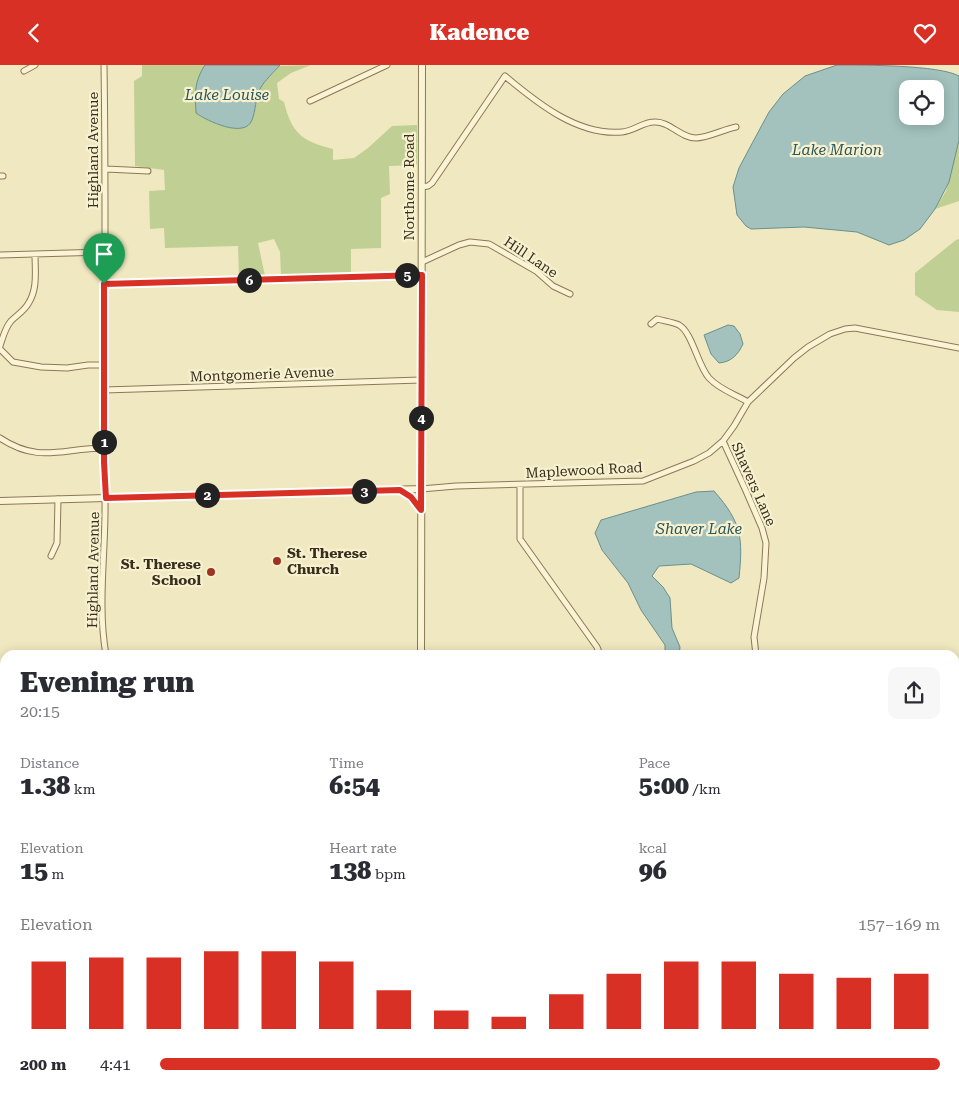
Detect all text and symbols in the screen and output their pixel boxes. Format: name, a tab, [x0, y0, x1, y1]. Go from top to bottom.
icon: back	[20, 19, 48, 47]
icon: heart	[911, 19, 939, 47]
text: Kadence	[430, 20, 529, 45]
map controls	[899, 80, 944, 125]
button: locate	[899, 80, 944, 125]
water label: Lake Louise	[184, 86, 270, 104]
street label: Highland Avenue	[85, 91, 101, 208]
street label: Northome Road	[401, 134, 417, 240]
water label: Lake Marion	[791, 141, 882, 159]
pin	[83, 233, 125, 284]
street label: Hill Lane	[501, 233, 561, 281]
icon: arrive	[90, 240, 118, 268]
pin: 5	[394, 263, 420, 287]
pin: 6	[236, 267, 262, 293]
text: 5	[404, 267, 411, 283]
text: 6	[246, 272, 253, 288]
street label: Montgomerie Avenue	[190, 363, 335, 385]
pin: 4	[408, 405, 434, 431]
text: 4	[418, 410, 425, 426]
pin: 1	[92, 429, 116, 455]
text: 1	[101, 434, 108, 450]
street label: Shavers Lane	[728, 440, 780, 528]
street label: Maplewood Road	[525, 459, 643, 481]
pin: 3	[352, 479, 376, 503]
pin: 2	[194, 483, 220, 507]
text: 3	[361, 483, 368, 499]
text: 2	[204, 487, 211, 503]
street label: Highland Avenue	[84, 511, 102, 628]
water label: Shaver Lake	[655, 520, 743, 538]
place label: St. Therese Church	[287, 545, 367, 577]
marker: St. Therese Church	[271, 555, 283, 567]
place label: St. Therese School	[121, 556, 201, 588]
marker: St. Therese School	[205, 566, 217, 578]
text: Evening run	[20, 666, 194, 699]
button: share	[888, 667, 940, 719]
text: 20:15	[20, 702, 60, 721]
text: Distance	[20, 755, 79, 771]
text: Time	[329, 755, 364, 771]
text: Pace	[639, 755, 670, 771]
text: 1.38	[20, 771, 70, 800]
text: 6:54	[329, 771, 380, 800]
text: 5:00	[639, 771, 689, 800]
text: km	[70, 781, 96, 797]
text: /km	[689, 781, 721, 797]
text: Elevation	[20, 840, 83, 856]
text: Heart rate	[329, 840, 397, 856]
text: kcal	[639, 840, 667, 856]
text: 15	[20, 856, 48, 885]
text: 138	[329, 856, 371, 885]
text: 96	[639, 856, 667, 885]
text: m	[48, 866, 64, 882]
text: bpm	[371, 866, 406, 882]
text: Elevation	[20, 915, 93, 934]
text: 157–169 m	[858, 915, 940, 934]
text: 200 m	[20, 1055, 66, 1074]
text: 4:41	[100, 1055, 131, 1074]

